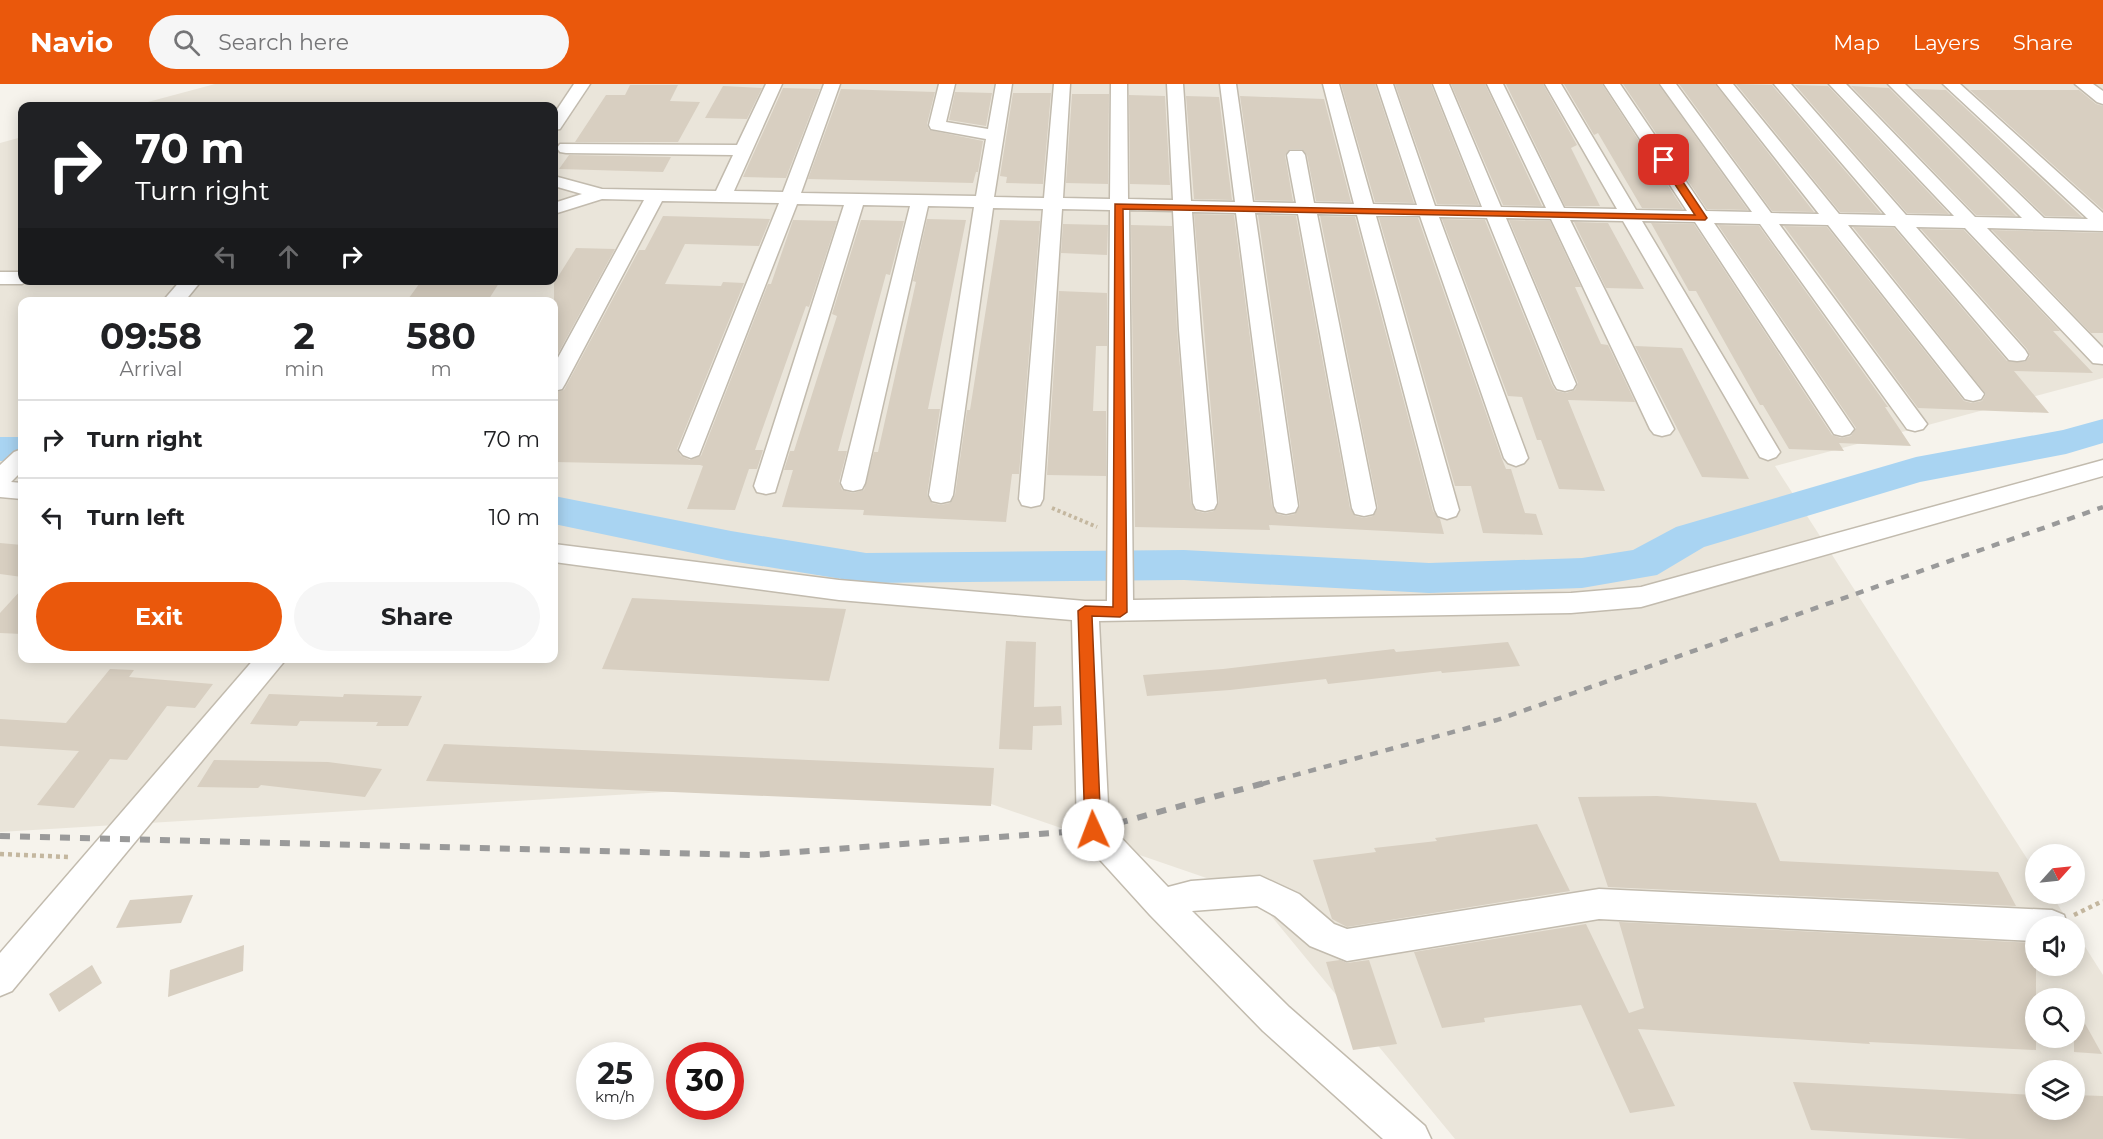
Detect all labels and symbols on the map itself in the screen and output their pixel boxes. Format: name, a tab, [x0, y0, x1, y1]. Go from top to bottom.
pin	[1638, 134, 1689, 185]
position arrow	[1061, 798, 1125, 862]
north arrow	[2025, 844, 2085, 904]
speed limit sign: 30	[666, 1042, 744, 1120]

